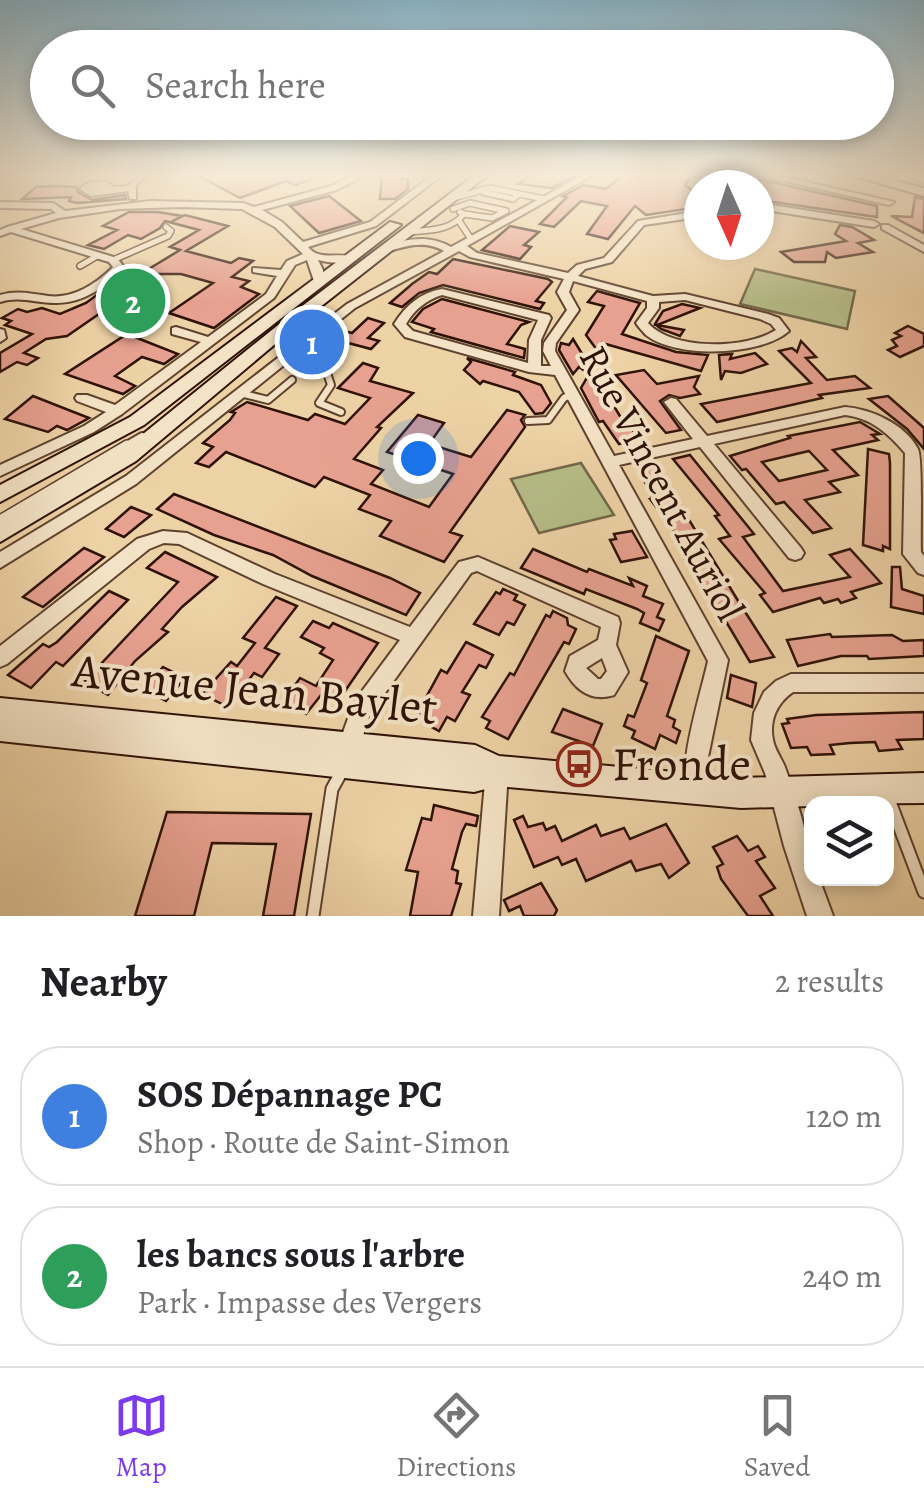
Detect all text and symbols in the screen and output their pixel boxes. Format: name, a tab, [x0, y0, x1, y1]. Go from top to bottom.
search box	[30, 30, 894, 140]
icon: search	[65, 58, 120, 113]
text: Search here	[145, 59, 326, 111]
north arrow	[684, 170, 774, 260]
pin: 2	[100, 264, 166, 338]
pin: 1	[280, 304, 344, 380]
street label: Rue Vincent Auriol	[566, 336, 758, 631]
your location	[393, 433, 444, 484]
street label: Avenue Jean Baylet	[68, 637, 441, 741]
place label: Fronde	[612, 731, 751, 797]
bus stop icon: Fronde	[556, 741, 602, 787]
map controls	[804, 796, 894, 886]
button: layers	[804, 796, 894, 886]
text: Nearby	[40, 953, 167, 1010]
text: 2 results	[775, 959, 884, 1003]
text: SOS Dépannage PC	[137, 1068, 442, 1120]
text: 1	[69, 1094, 80, 1138]
text: 120 m	[806, 1094, 882, 1138]
text: Shop · Route de Saint-Simon	[137, 1120, 510, 1164]
text: les bancs sous l'arbre	[137, 1228, 465, 1280]
text: 2	[67, 1254, 82, 1298]
text: 240 m	[802, 1254, 882, 1298]
text: Park · Impasse des Vergers	[137, 1280, 482, 1324]
tab: Map	[114, 1388, 169, 1486]
tab: Directions	[396, 1388, 516, 1486]
tab: Saved	[744, 1388, 810, 1486]

